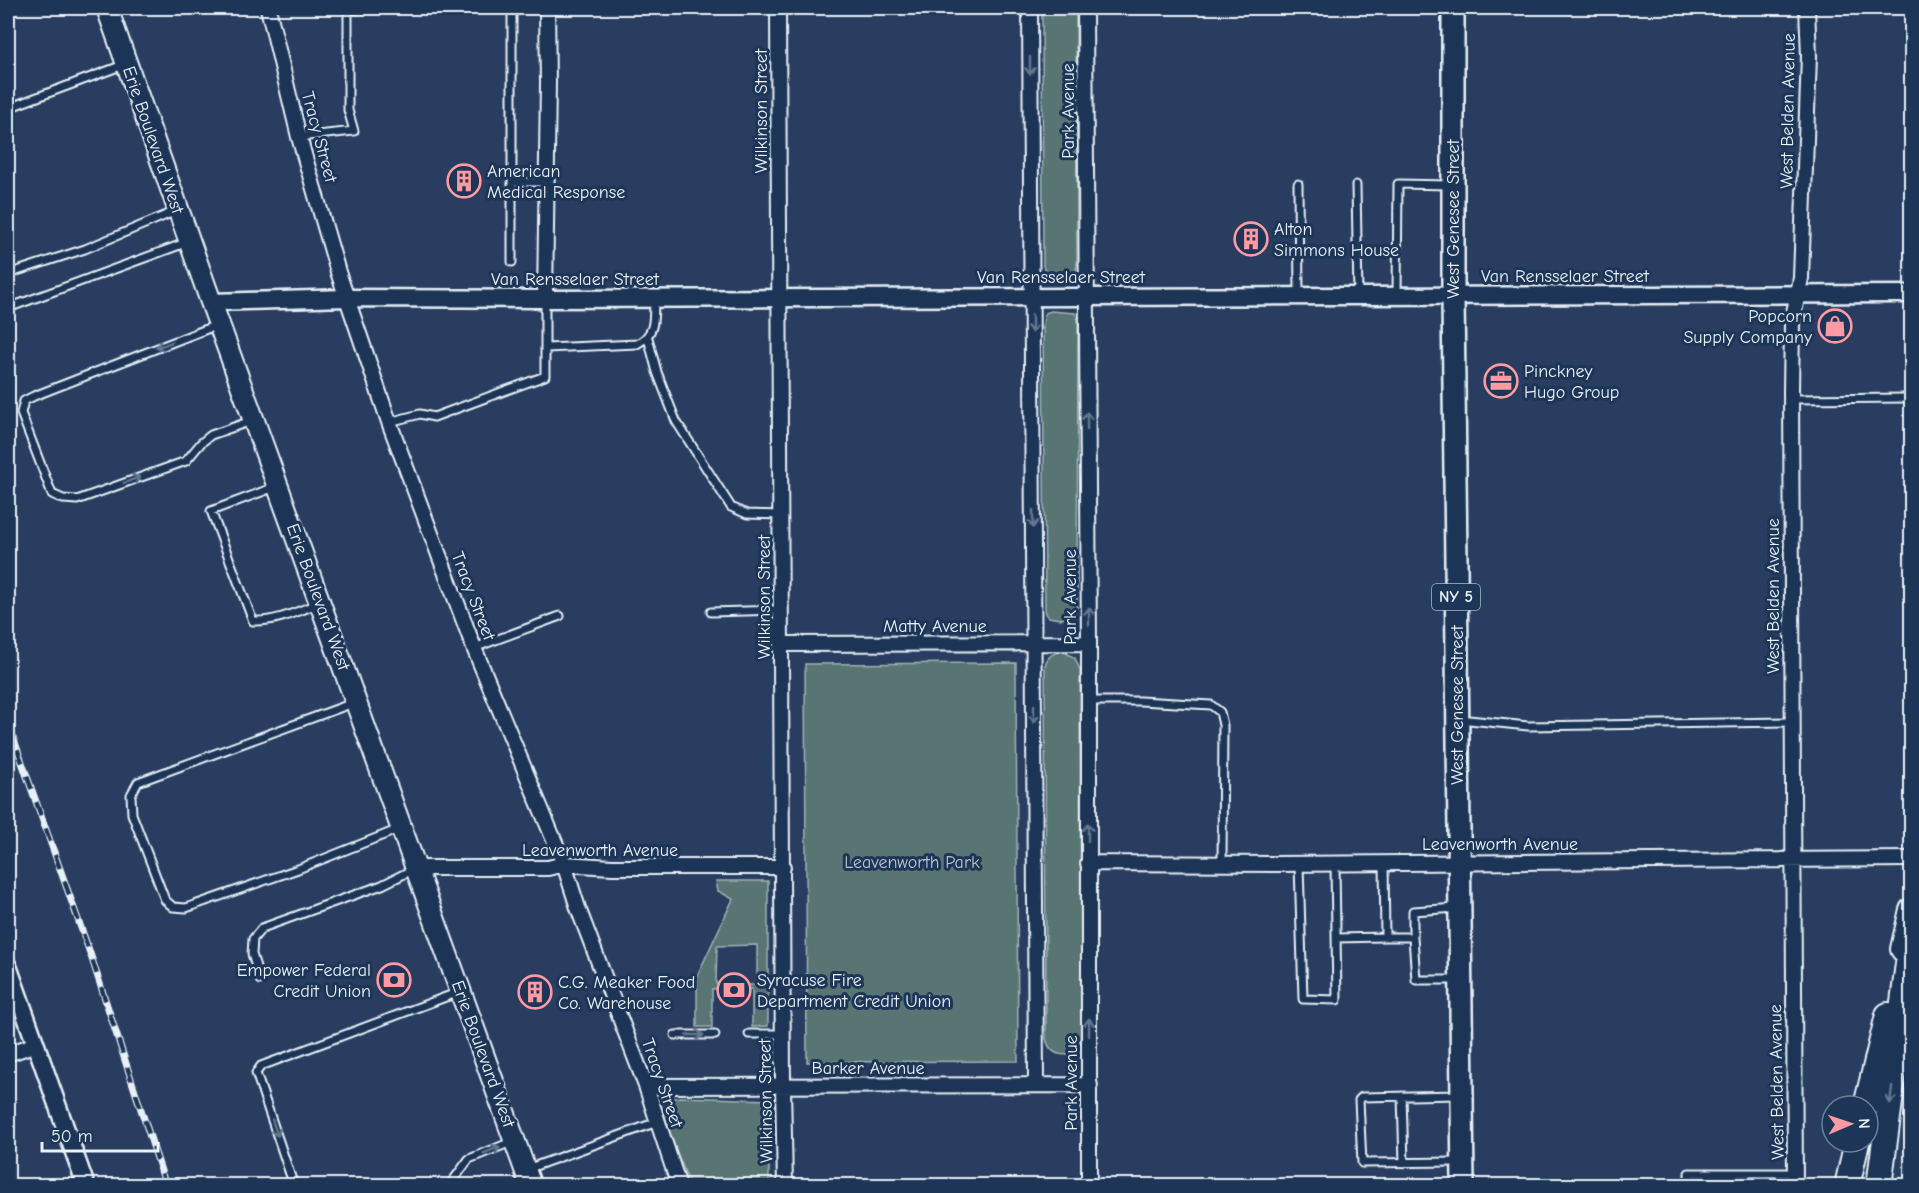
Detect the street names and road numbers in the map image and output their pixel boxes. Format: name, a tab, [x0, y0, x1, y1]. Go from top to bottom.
street label: West Belden Avenue	[1776, 33, 1800, 189]
street label: Wilkinson Street	[751, 48, 772, 173]
street label: Erie Boulevard West	[118, 63, 188, 217]
street label: Park Avenue	[1058, 63, 1079, 159]
street label: Tracy Street	[297, 89, 341, 186]
street label: West Genesee Street	[1443, 138, 1464, 299]
street label: Van Rensselaer Street	[1481, 266, 1650, 287]
street label: Van Rensselaer Street	[977, 267, 1146, 288]
street label: Van Rensselaer Street	[491, 269, 660, 290]
street label: West Belden Avenue	[1763, 518, 1784, 674]
street label: Erie Boulevard West	[282, 521, 355, 674]
street label: Wilkinson Street	[754, 534, 775, 659]
street label: Tracy Street	[446, 549, 500, 644]
street label: Park Avenue	[1060, 549, 1081, 645]
road number: NY 5	[1432, 584, 1480, 610]
street label: Matty Avenue	[883, 616, 987, 637]
street label: West Genesee Street	[1447, 624, 1468, 785]
street label: Leavenworth Avenue	[1422, 834, 1578, 855]
street label: Leavenworth Avenue	[522, 840, 678, 861]
street label: Erie Boulevard West	[447, 978, 520, 1131]
street label: West Belden Avenue	[1765, 1004, 1789, 1160]
street label: Tracy Street	[637, 1035, 687, 1131]
street label: Park Avenue	[1061, 1035, 1082, 1131]
street label: Wilkinson Street	[754, 1038, 778, 1163]
street label: Barker Avenue	[812, 1058, 924, 1079]

